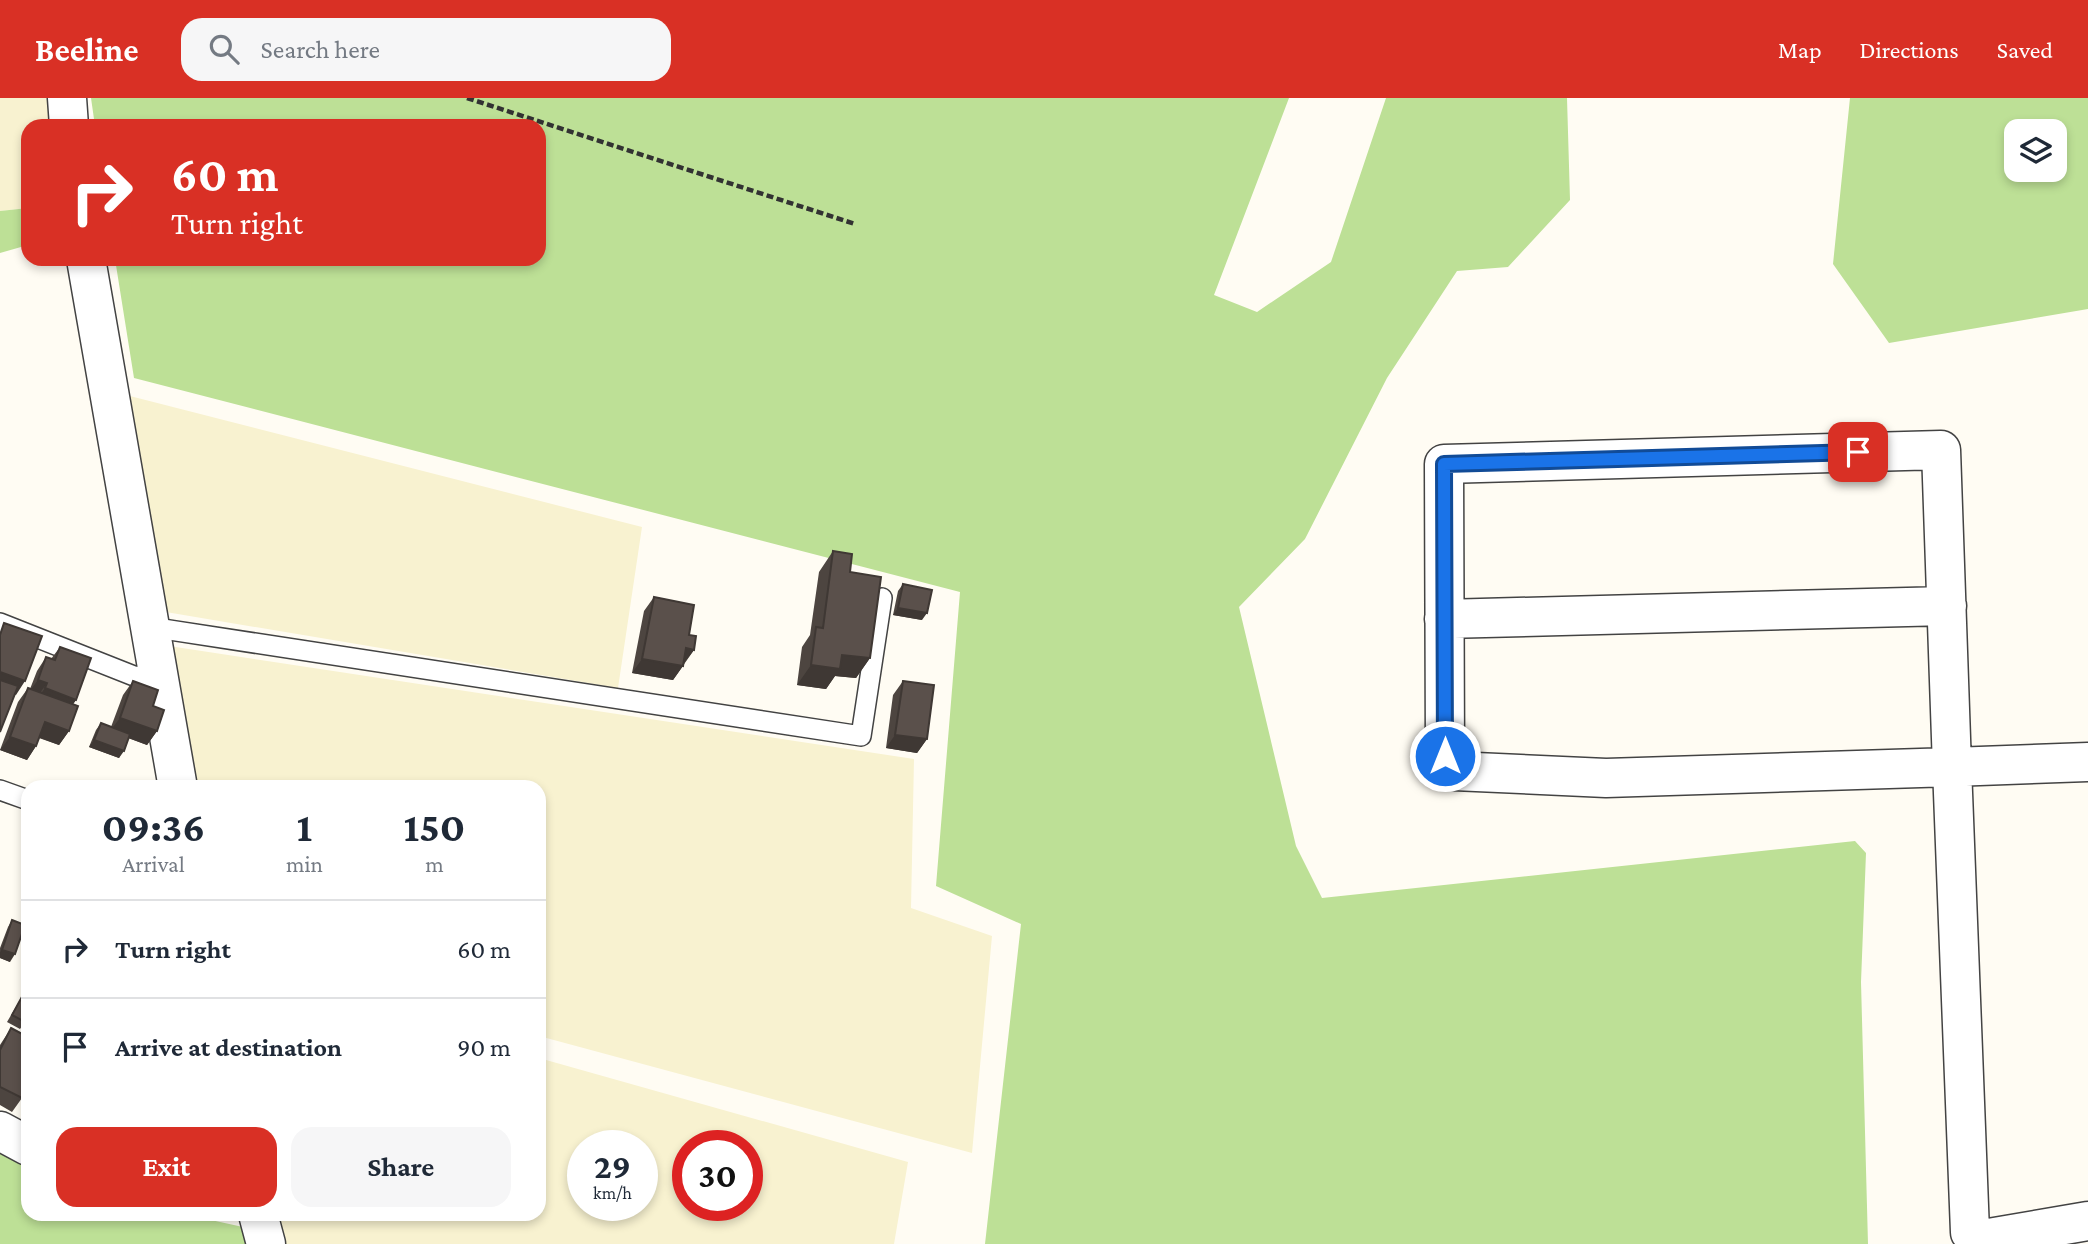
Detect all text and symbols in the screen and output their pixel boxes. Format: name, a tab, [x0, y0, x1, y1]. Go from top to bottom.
search box	[181, 18, 671, 81]
icon: search	[205, 30, 243, 68]
text: Beeline	[35, 31, 139, 68]
text: Search here	[261, 35, 380, 64]
text: Map	[1778, 36, 1822, 63]
text: Directions	[1860, 36, 1959, 63]
text: Saved	[1997, 36, 2053, 63]
map controls	[2004, 119, 2067, 182]
button: layers	[2004, 119, 2067, 182]
icon: right	[56, 147, 147, 238]
text: 60 m	[171, 147, 278, 202]
text: Turn right	[171, 205, 303, 241]
pin	[1828, 422, 1888, 482]
icon: arrive	[1839, 433, 1877, 471]
position arrow	[1408, 719, 1482, 793]
text: 09:36	[102, 803, 205, 850]
text: 1	[297, 803, 312, 850]
text: 150	[404, 803, 465, 850]
text: Arrival	[122, 851, 185, 877]
text: min	[286, 851, 323, 877]
text: m	[425, 851, 444, 877]
icon: right	[56, 930, 94, 968]
text: Turn right	[115, 935, 231, 964]
text: 60 m	[457, 935, 511, 964]
icon: arrive	[56, 1028, 94, 1066]
text: Arrive at destination	[115, 1033, 342, 1062]
text: 90 m	[457, 1033, 511, 1062]
button: Exit	[56, 1127, 277, 1207]
button: Share	[291, 1127, 511, 1207]
speed limit sign: 30	[672, 1130, 763, 1221]
text: 29	[594, 1147, 631, 1186]
text: km/h	[593, 1183, 632, 1203]

